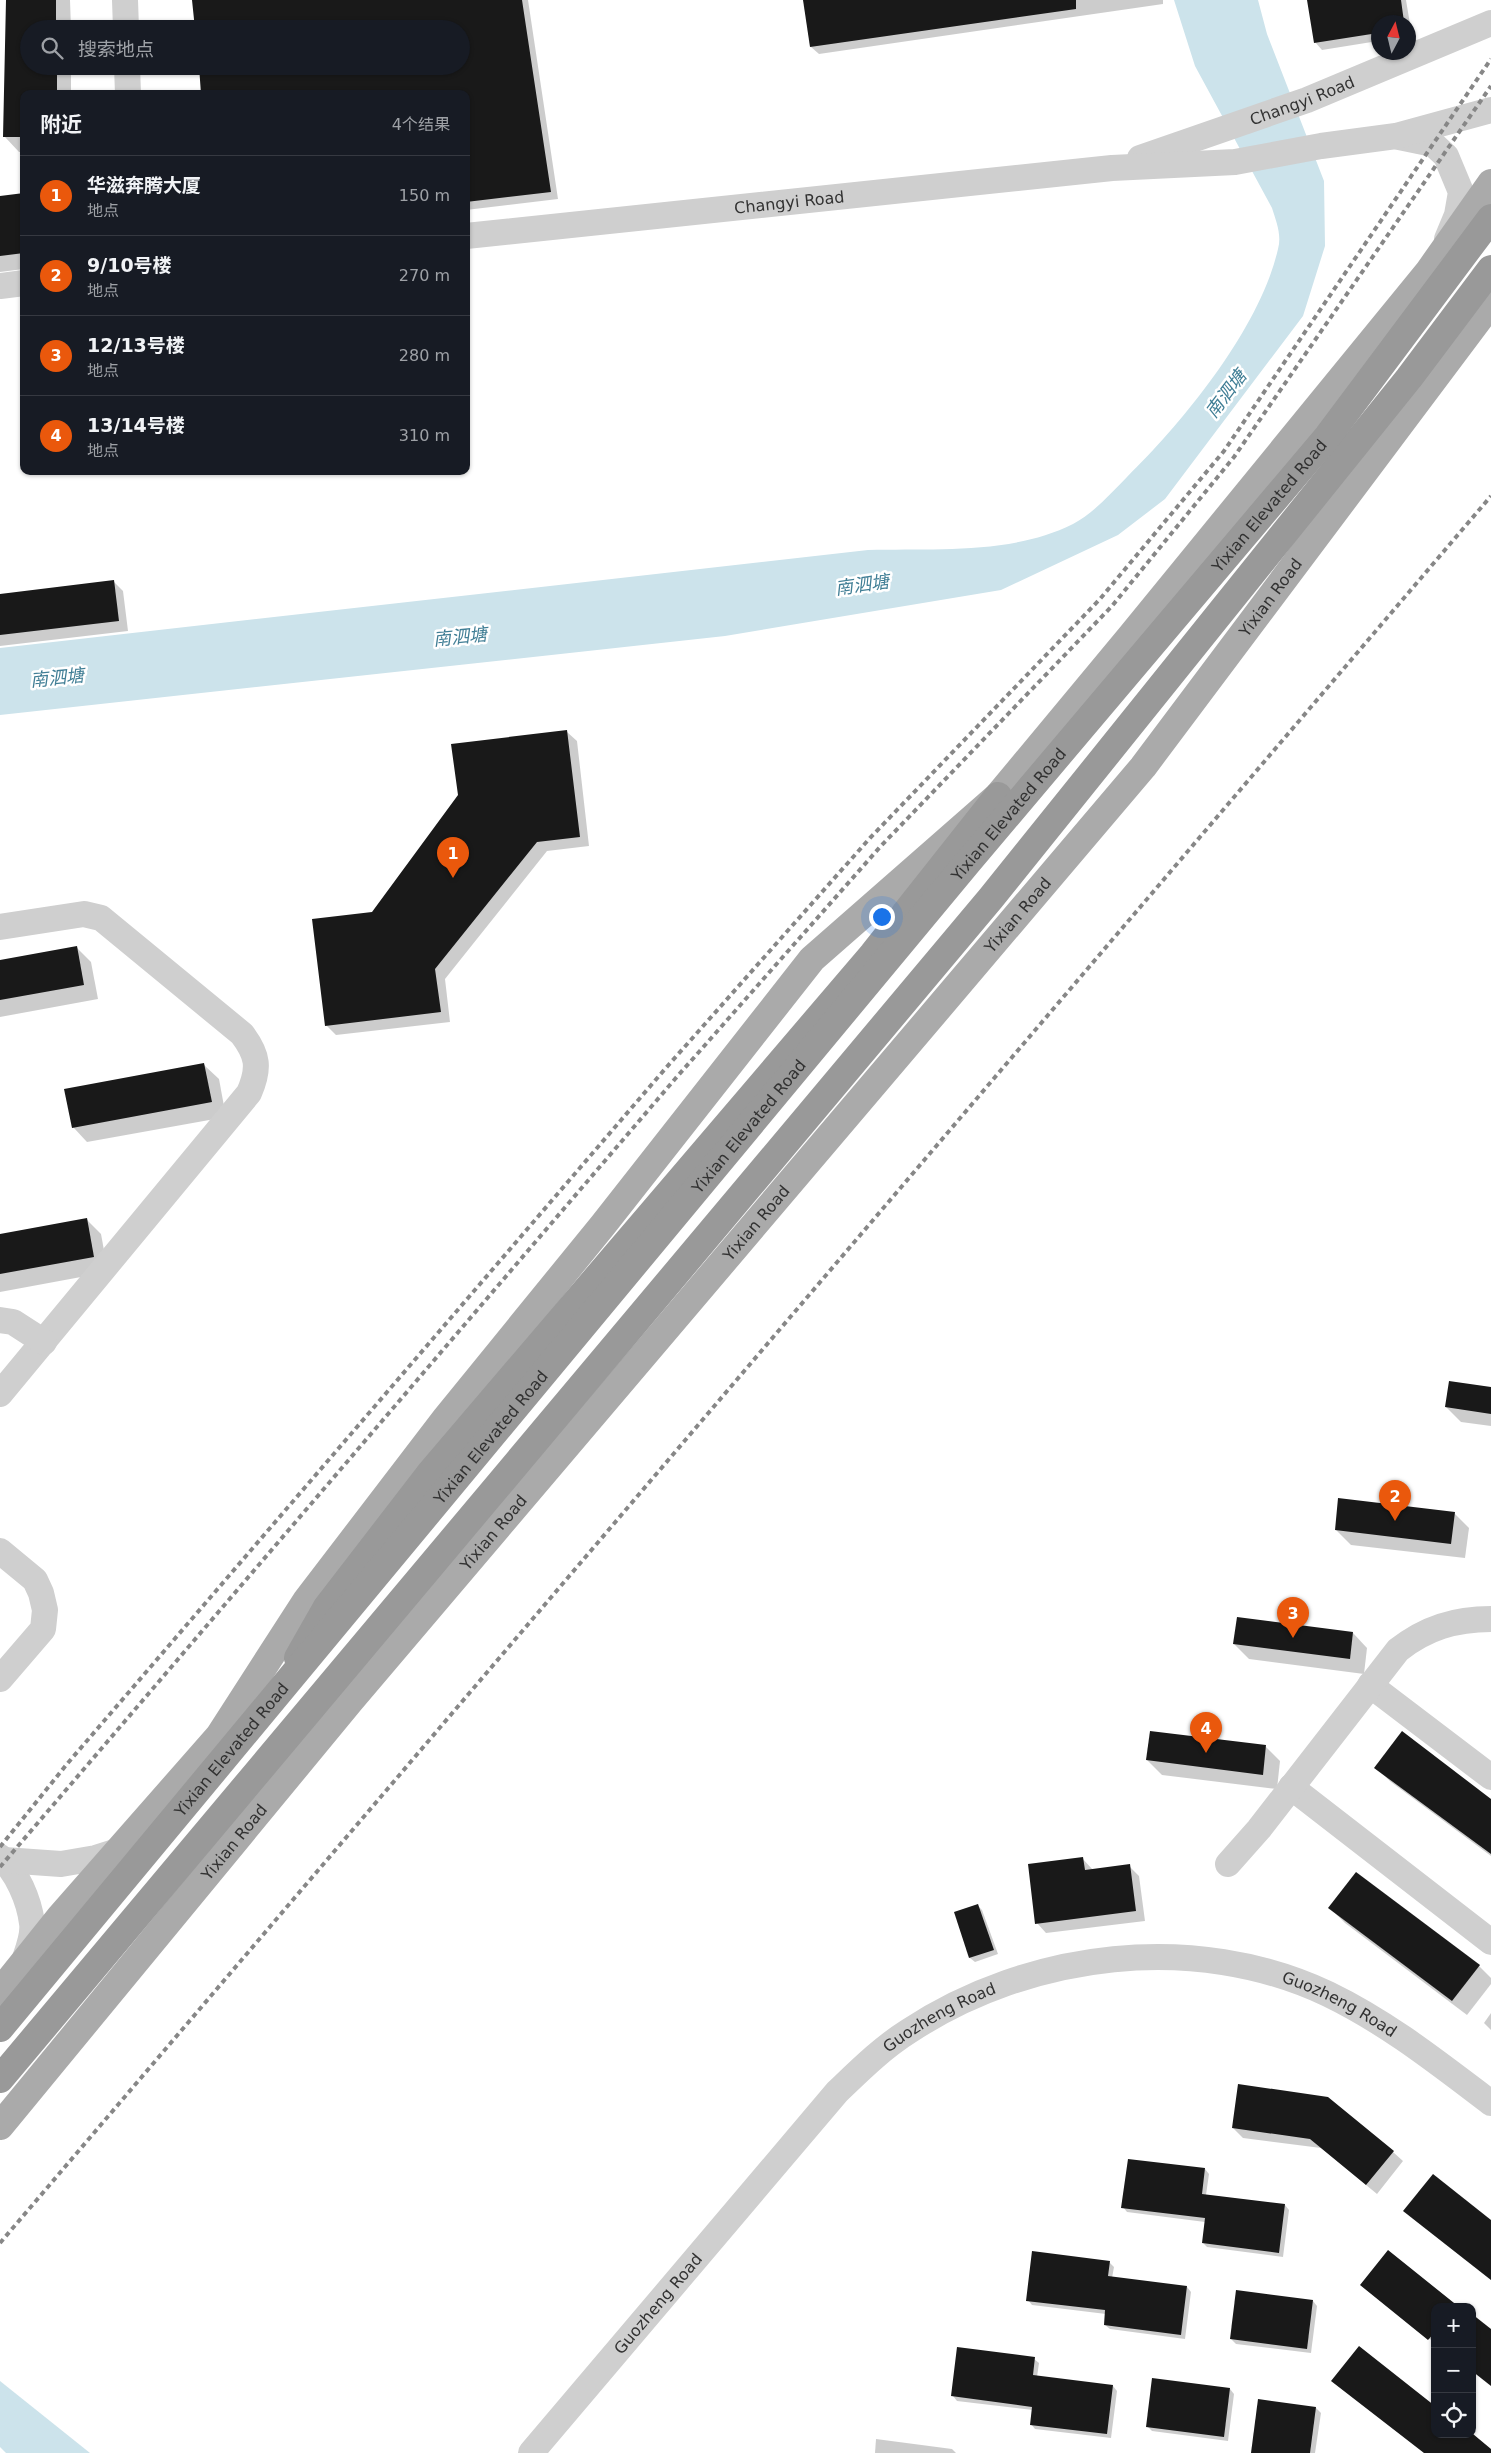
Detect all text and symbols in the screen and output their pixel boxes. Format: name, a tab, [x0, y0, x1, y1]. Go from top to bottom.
north arrow	[1371, 15, 1416, 60]
search box	[20, 20, 470, 75]
icon: search	[38, 34, 66, 62]
text: 搜索地点	[78, 38, 154, 60]
street label: Changyi Road	[1247, 72, 1357, 129]
text: 附近	[40, 113, 82, 137]
text: 4个结果	[392, 115, 450, 134]
text: 华滋奔腾大厦	[87, 174, 201, 196]
text: 1	[50, 186, 62, 205]
text: 150 m	[399, 186, 450, 205]
street label: Changyi Road	[733, 187, 845, 218]
text: 地点	[87, 201, 119, 220]
text: 9/10号楼	[87, 254, 172, 276]
text: 2	[50, 266, 62, 285]
text: 270 m	[399, 266, 450, 285]
text: 地点	[87, 281, 119, 300]
text: 12/13号楼	[87, 334, 185, 356]
text: 3	[50, 346, 62, 365]
text: 280 m	[399, 346, 450, 365]
text: 地点	[87, 361, 119, 380]
water label: 南泗塘	[1201, 363, 1252, 422]
text: 13/14号楼	[87, 414, 185, 436]
text: 4	[50, 426, 62, 445]
text: 310 m	[399, 426, 450, 445]
street label: Yixian Elevated Road	[1207, 436, 1331, 577]
text: 地点	[87, 441, 119, 460]
street label: Yixian Road	[1235, 555, 1306, 641]
water label: 南泗塘	[834, 570, 893, 599]
water label: 南泗塘	[432, 623, 491, 650]
water label: 南泗塘	[29, 664, 88, 691]
street label: Yixian Elevated Road	[947, 744, 1070, 886]
pin: 1	[437, 837, 469, 878]
street label: Yixian Road	[980, 874, 1055, 957]
your location	[869, 904, 895, 930]
street label: Yixian Elevated Road	[687, 1056, 810, 1198]
street label: Yixian Road	[719, 1182, 794, 1265]
street label: Yixian Elevated Road	[429, 1367, 552, 1509]
pin: 2	[1379, 1480, 1411, 1521]
street label: Yixian Road	[456, 1491, 531, 1575]
pin: 3	[1277, 1597, 1309, 1638]
street label: Yixian Elevated Road	[170, 1679, 293, 1821]
pin: 4	[1190, 1712, 1222, 1753]
street label: Yixian Road	[197, 1800, 271, 1885]
street label: Guozheng Road	[1280, 1968, 1400, 2041]
street label: Guozheng Road	[879, 1979, 998, 2056]
street label: Guozheng Road	[610, 2249, 706, 2358]
map controls	[1431, 2303, 1476, 2438]
button: +	[1431, 2303, 1476, 2348]
button: −	[1431, 2348, 1476, 2393]
button: locate	[1431, 2393, 1476, 2438]

